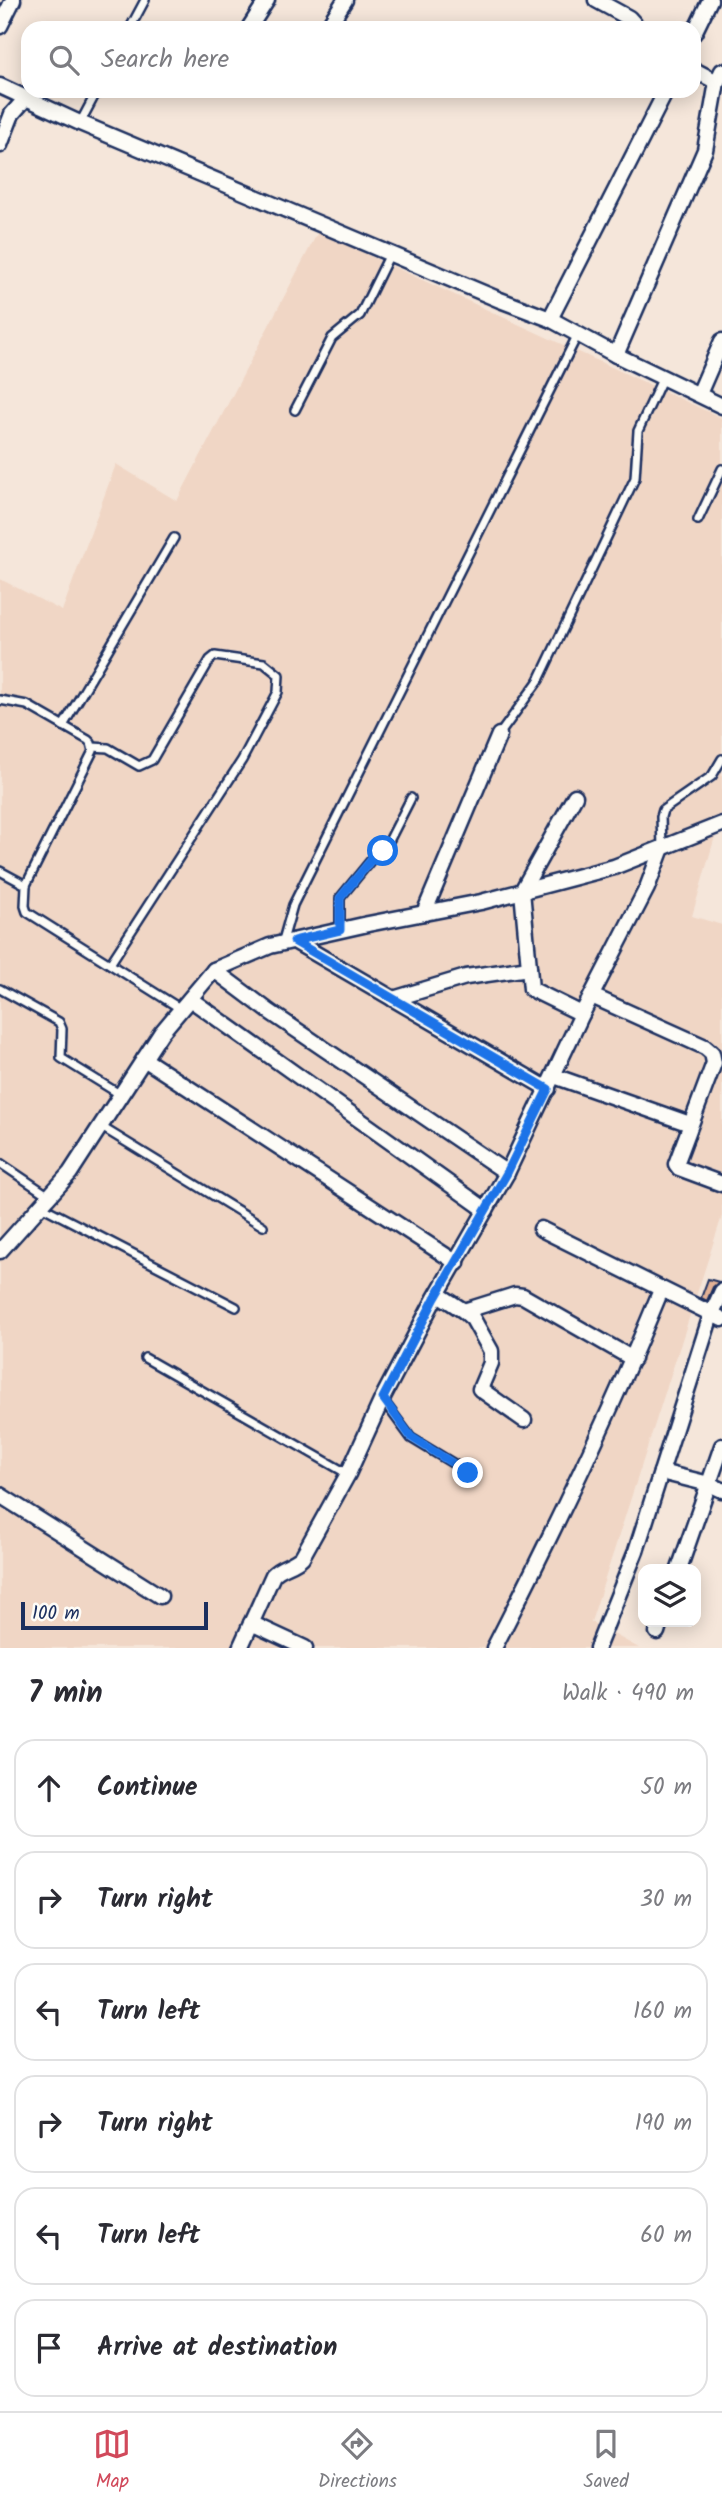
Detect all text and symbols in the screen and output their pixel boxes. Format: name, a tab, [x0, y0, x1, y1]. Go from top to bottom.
search box	[21, 21, 701, 98]
text: Search here	[101, 39, 229, 81]
icon: search	[45, 41, 83, 79]
route start	[367, 835, 398, 866]
route end	[452, 1457, 483, 1488]
map controls	[638, 1564, 701, 1627]
button: layers	[638, 1564, 701, 1627]
scale bar	[21, 1599, 208, 1631]
text: 100 m	[32, 1599, 80, 1629]
text: 7 min	[28, 1670, 103, 1718]
text: Walk · 490 m	[562, 1676, 694, 1712]
text: Continue	[97, 1767, 198, 1809]
icon: ahead	[30, 1769, 68, 1807]
text: 50 m	[641, 1770, 692, 1806]
text: Turn right	[97, 1879, 213, 1921]
icon: right	[30, 1881, 68, 1919]
text: 30 m	[640, 1882, 692, 1918]
text: Turn left	[97, 1991, 200, 2033]
icon: left	[30, 1993, 68, 2031]
text: 160 m	[633, 1994, 692, 2030]
text: Turn right	[97, 2103, 213, 2145]
icon: right	[30, 2105, 68, 2143]
text: 190 m	[635, 2106, 692, 2142]
text: Turn left	[97, 2215, 200, 2257]
icon: left	[30, 2217, 68, 2255]
text: 60 m	[640, 2218, 692, 2254]
text: Arrive at destination	[97, 2327, 337, 2369]
icon: arrive	[30, 2329, 68, 2367]
tab: Map	[93, 2425, 131, 2497]
tab: Directions	[318, 2425, 397, 2497]
tab: Saved	[584, 2425, 629, 2497]

